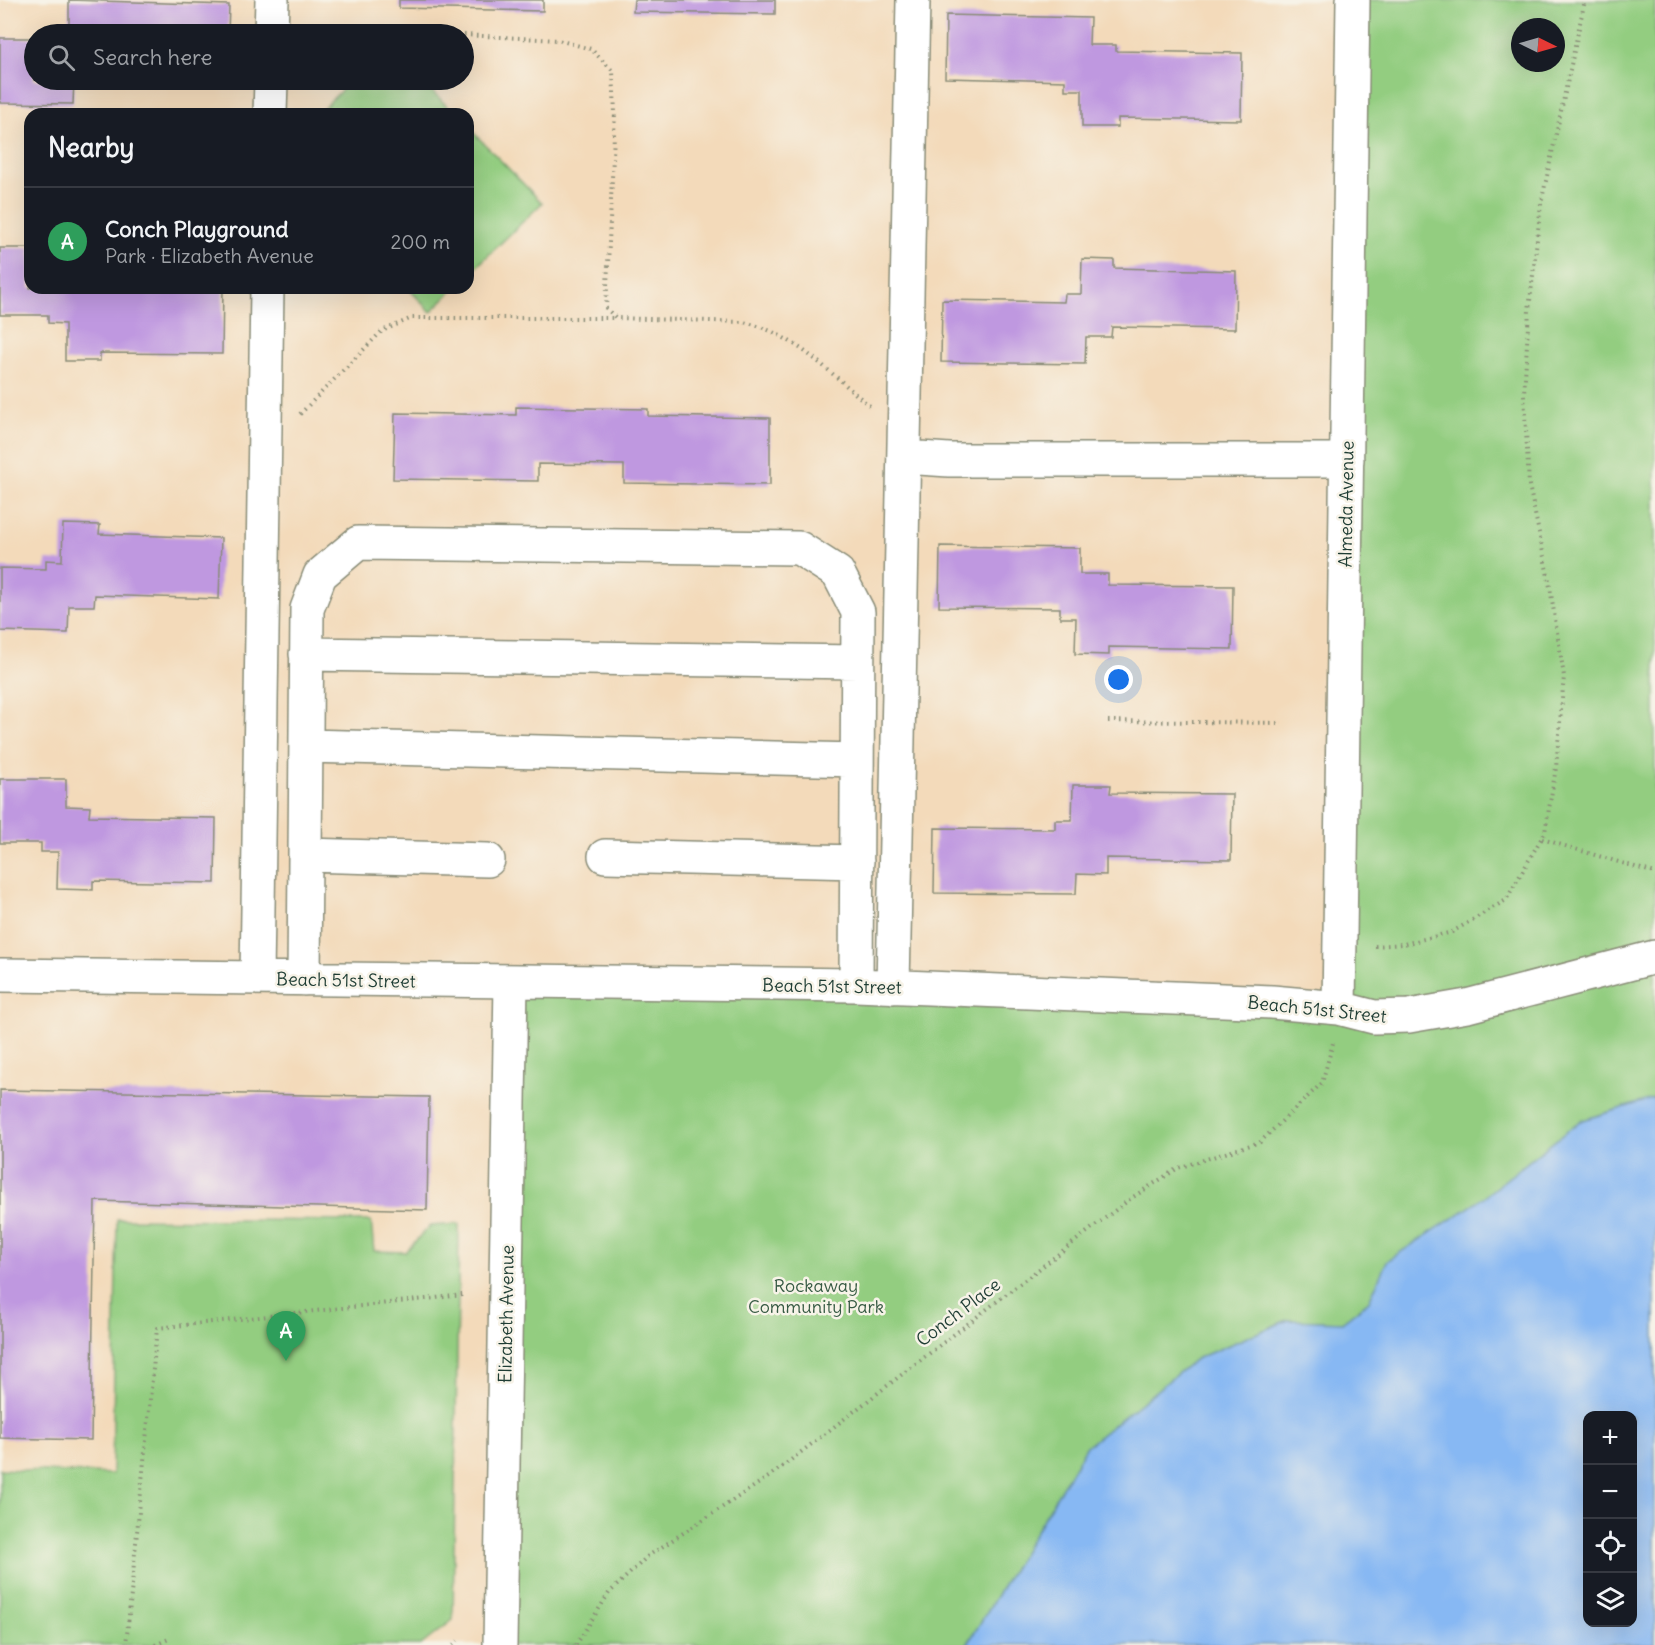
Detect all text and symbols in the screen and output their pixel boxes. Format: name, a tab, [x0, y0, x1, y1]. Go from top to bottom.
north arrow	[1511, 18, 1565, 72]
search box	[24, 24, 474, 90]
icon: search	[45, 41, 78, 74]
text: Search here	[93, 43, 212, 71]
text: Nearby	[48, 131, 134, 164]
text: Conch Playground	[105, 215, 289, 243]
text: A	[61, 229, 74, 254]
text: 200 m	[390, 229, 450, 254]
text: Park · Elizabeth Avenue	[105, 243, 314, 268]
street label: Almeda Avenue	[1333, 441, 1359, 567]
your location	[1104, 665, 1133, 694]
street label: Beach 51st Street	[276, 967, 416, 993]
street label: Beach 51st Street	[762, 973, 902, 999]
street label: Beach 51st Street	[1246, 990, 1388, 1028]
street label: Elizabeth Avenue	[493, 1245, 519, 1383]
street label: Conch Place	[911, 1273, 1005, 1351]
park label: Rockaway Community Park	[748, 1274, 884, 1318]
pin: A	[266, 1312, 306, 1361]
map controls	[1583, 1411, 1637, 1627]
button: +	[1583, 1411, 1637, 1465]
button: −	[1583, 1465, 1637, 1519]
button: locate	[1583, 1519, 1637, 1573]
button: layers	[1583, 1573, 1637, 1627]

